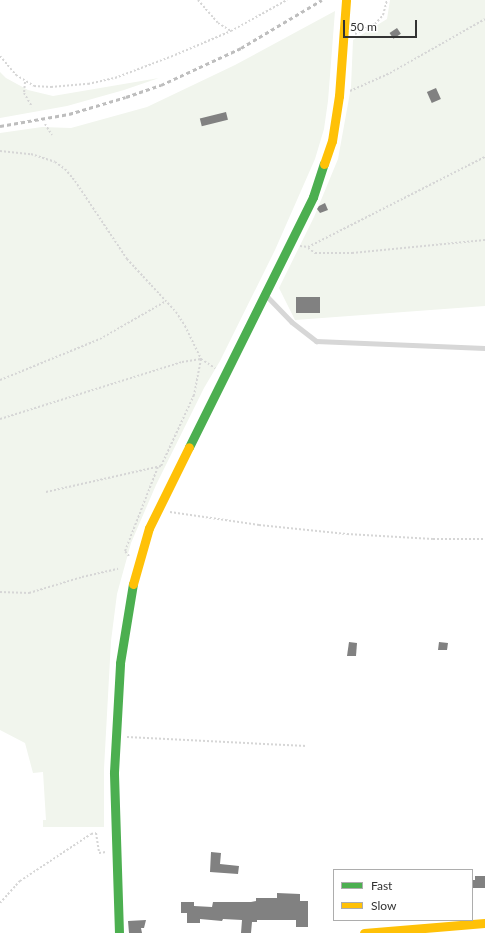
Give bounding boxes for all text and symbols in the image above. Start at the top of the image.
scale bar [345,12,419,38]
text: 50 m [350,19,377,34]
legend [333,869,473,921]
text: Fast [371,878,392,893]
text: Slow [371,898,396,913]

